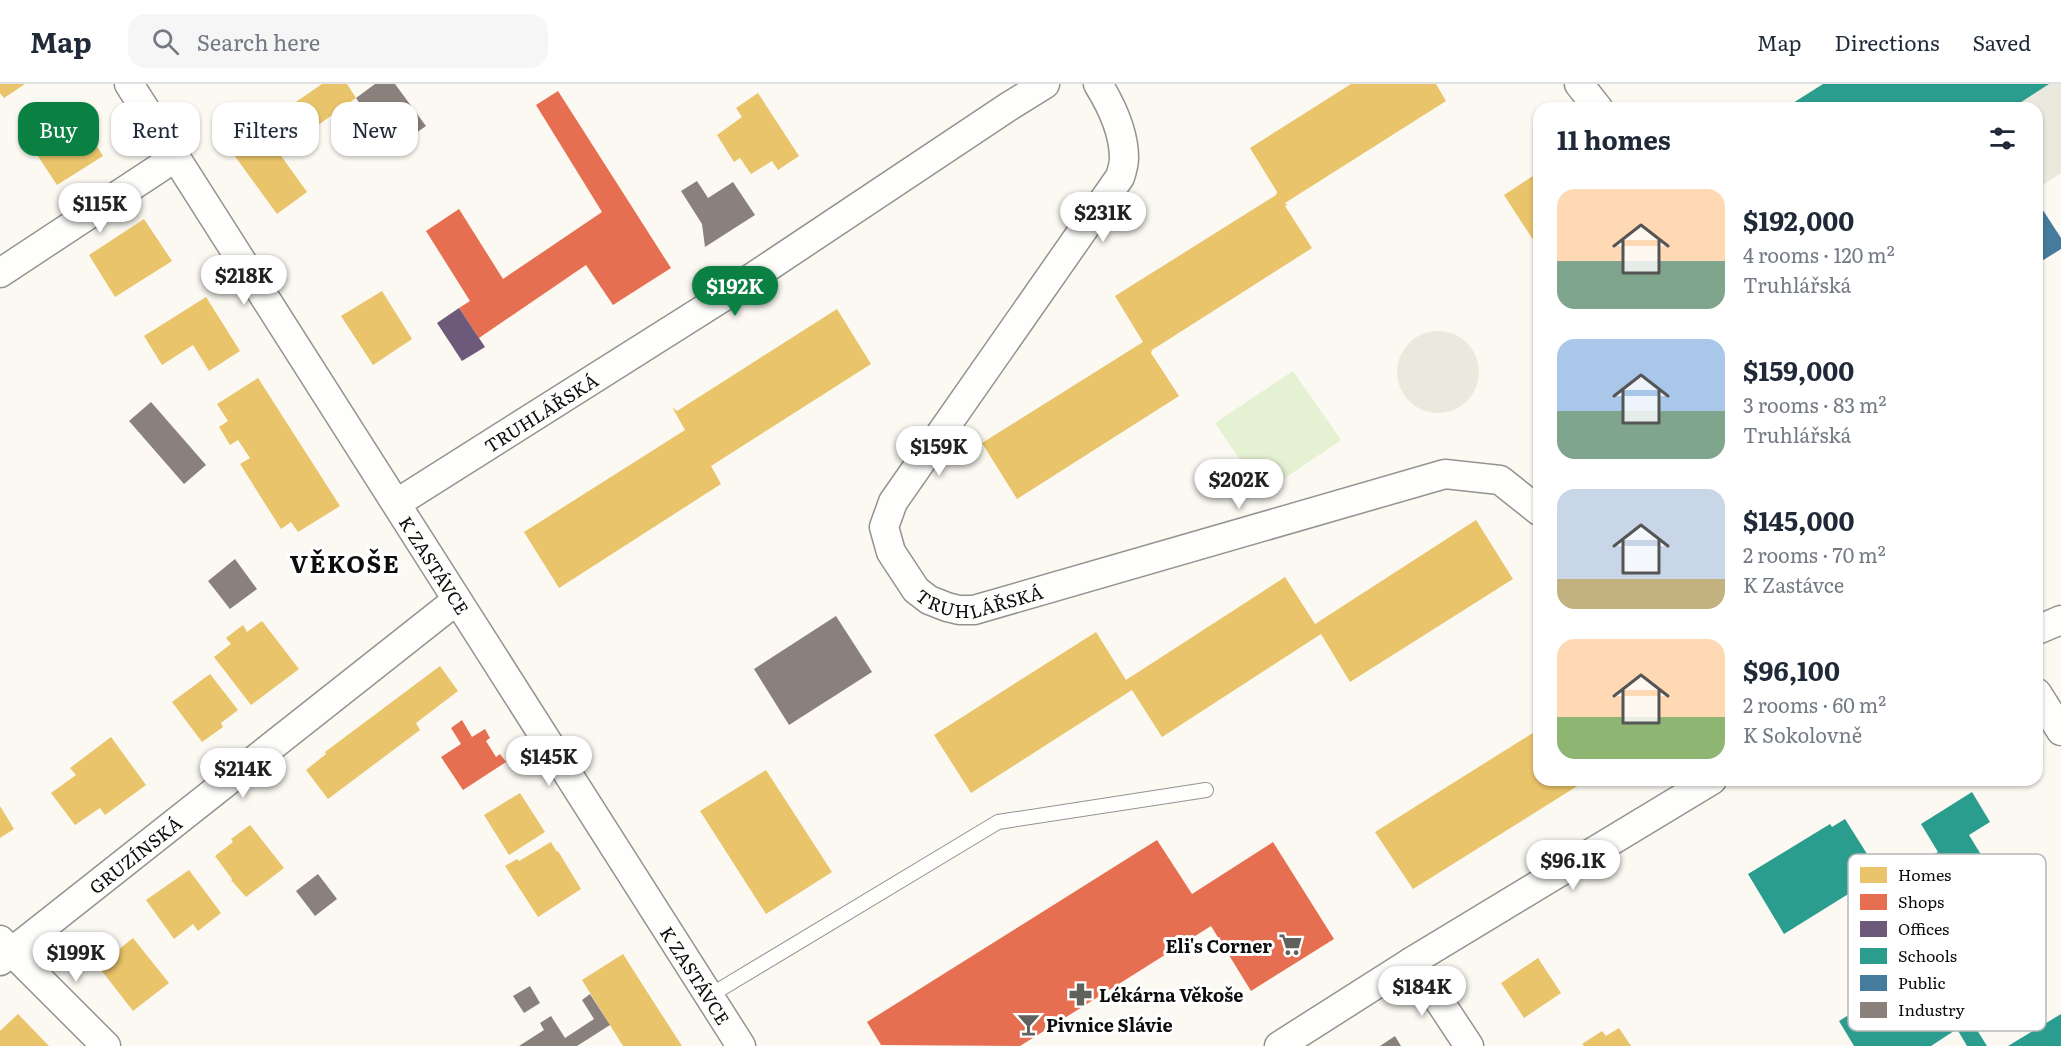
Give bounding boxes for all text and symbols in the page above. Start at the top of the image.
search box [128,14,548,68]
text: Map [30,20,92,62]
icon: search [149,25,182,58]
text: Search here [197,25,320,58]
text: Map [1757,26,1802,57]
text: Directions [1835,26,1940,57]
text: Saved [1973,26,2031,57]
chip: Buy [18,102,99,156]
chip: Rent [111,102,200,156]
chip: Filters [212,102,319,156]
chip: New [331,102,418,156]
text: 11 homes [1557,119,1671,158]
icon: filters [1986,122,2019,155]
pin: $115K [58,183,142,234]
text: $115K [72,187,128,217]
pin: $231K [1061,192,1145,243]
text: $231K [1074,196,1132,226]
text: $192,000 [1743,200,1854,239]
icon: home [1605,213,1677,285]
text: 4 rooms · 120 m² [1743,239,1895,269]
pin: $218K [202,255,286,306]
text: $218K [215,259,273,289]
pin: $192K [693,266,777,317]
text: Truhlářská [1743,269,1851,299]
text: $192K [706,270,764,300]
text: $159,000 [1743,350,1854,389]
icon: home [1605,363,1677,435]
street label: TRUHLÁŘSKÁ [479,366,603,458]
text: 3 rooms · 83 m² [1743,389,1886,419]
text: Truhlářská [1743,419,1851,449]
pin: $159K [897,426,981,477]
text: $159K [910,430,968,460]
pin: $202K [1197,459,1281,510]
text: $202K [1208,463,1270,493]
text: $145,000 [1743,500,1855,539]
street label: K ZASTÁVCE [393,510,476,620]
icon: home [1605,513,1677,585]
text: 2 rooms · 70 m² [1743,539,1886,569]
district label: VĚKOŠE [290,545,400,580]
text: K Zastávce [1743,569,1844,599]
street label: TRUHLÁŘSKÁ [911,577,1046,624]
text: $96,100 [1743,650,1840,689]
icon: home [1605,663,1677,735]
text: 2 rooms · 60 m² [1743,689,1886,719]
text: K Sokolovně [1743,719,1862,749]
pin: $145K [507,736,591,787]
text: $145K [520,740,578,770]
pin: $214K [201,748,285,799]
text: $214K [214,752,272,782]
street label: GRUZÍNSKÁ [83,809,187,900]
pin: $96.1K [1524,840,1622,891]
text: $96.1K [1540,844,1606,874]
legend [1848,854,2046,1031]
text: Homes [1898,862,1951,886]
text: Shops [1898,889,1944,913]
text: Offices [1898,916,1949,940]
street label: K ZASTÁVCE [654,920,737,1030]
pin: $199K [34,932,118,983]
place label: Eli's Corner [1165,932,1272,959]
supermarket icon: Eli's Corner [1277,932,1303,958]
text: $199K [47,936,105,966]
text: Schools [1898,943,1957,967]
pin: $184K [1380,966,1464,1017]
text: $184K [1392,970,1452,1000]
text: Public [1898,970,1946,994]
pharmacy icon: Lékárna Věkoše [1068,981,1094,1007]
place label: Lékárna Věkoše [1099,981,1243,1008]
text: Industry [1898,997,1966,1021]
bar icon: Pivnice Slávie [1015,1011,1041,1037]
place label: Pivnice Slávie [1046,1011,1173,1038]

